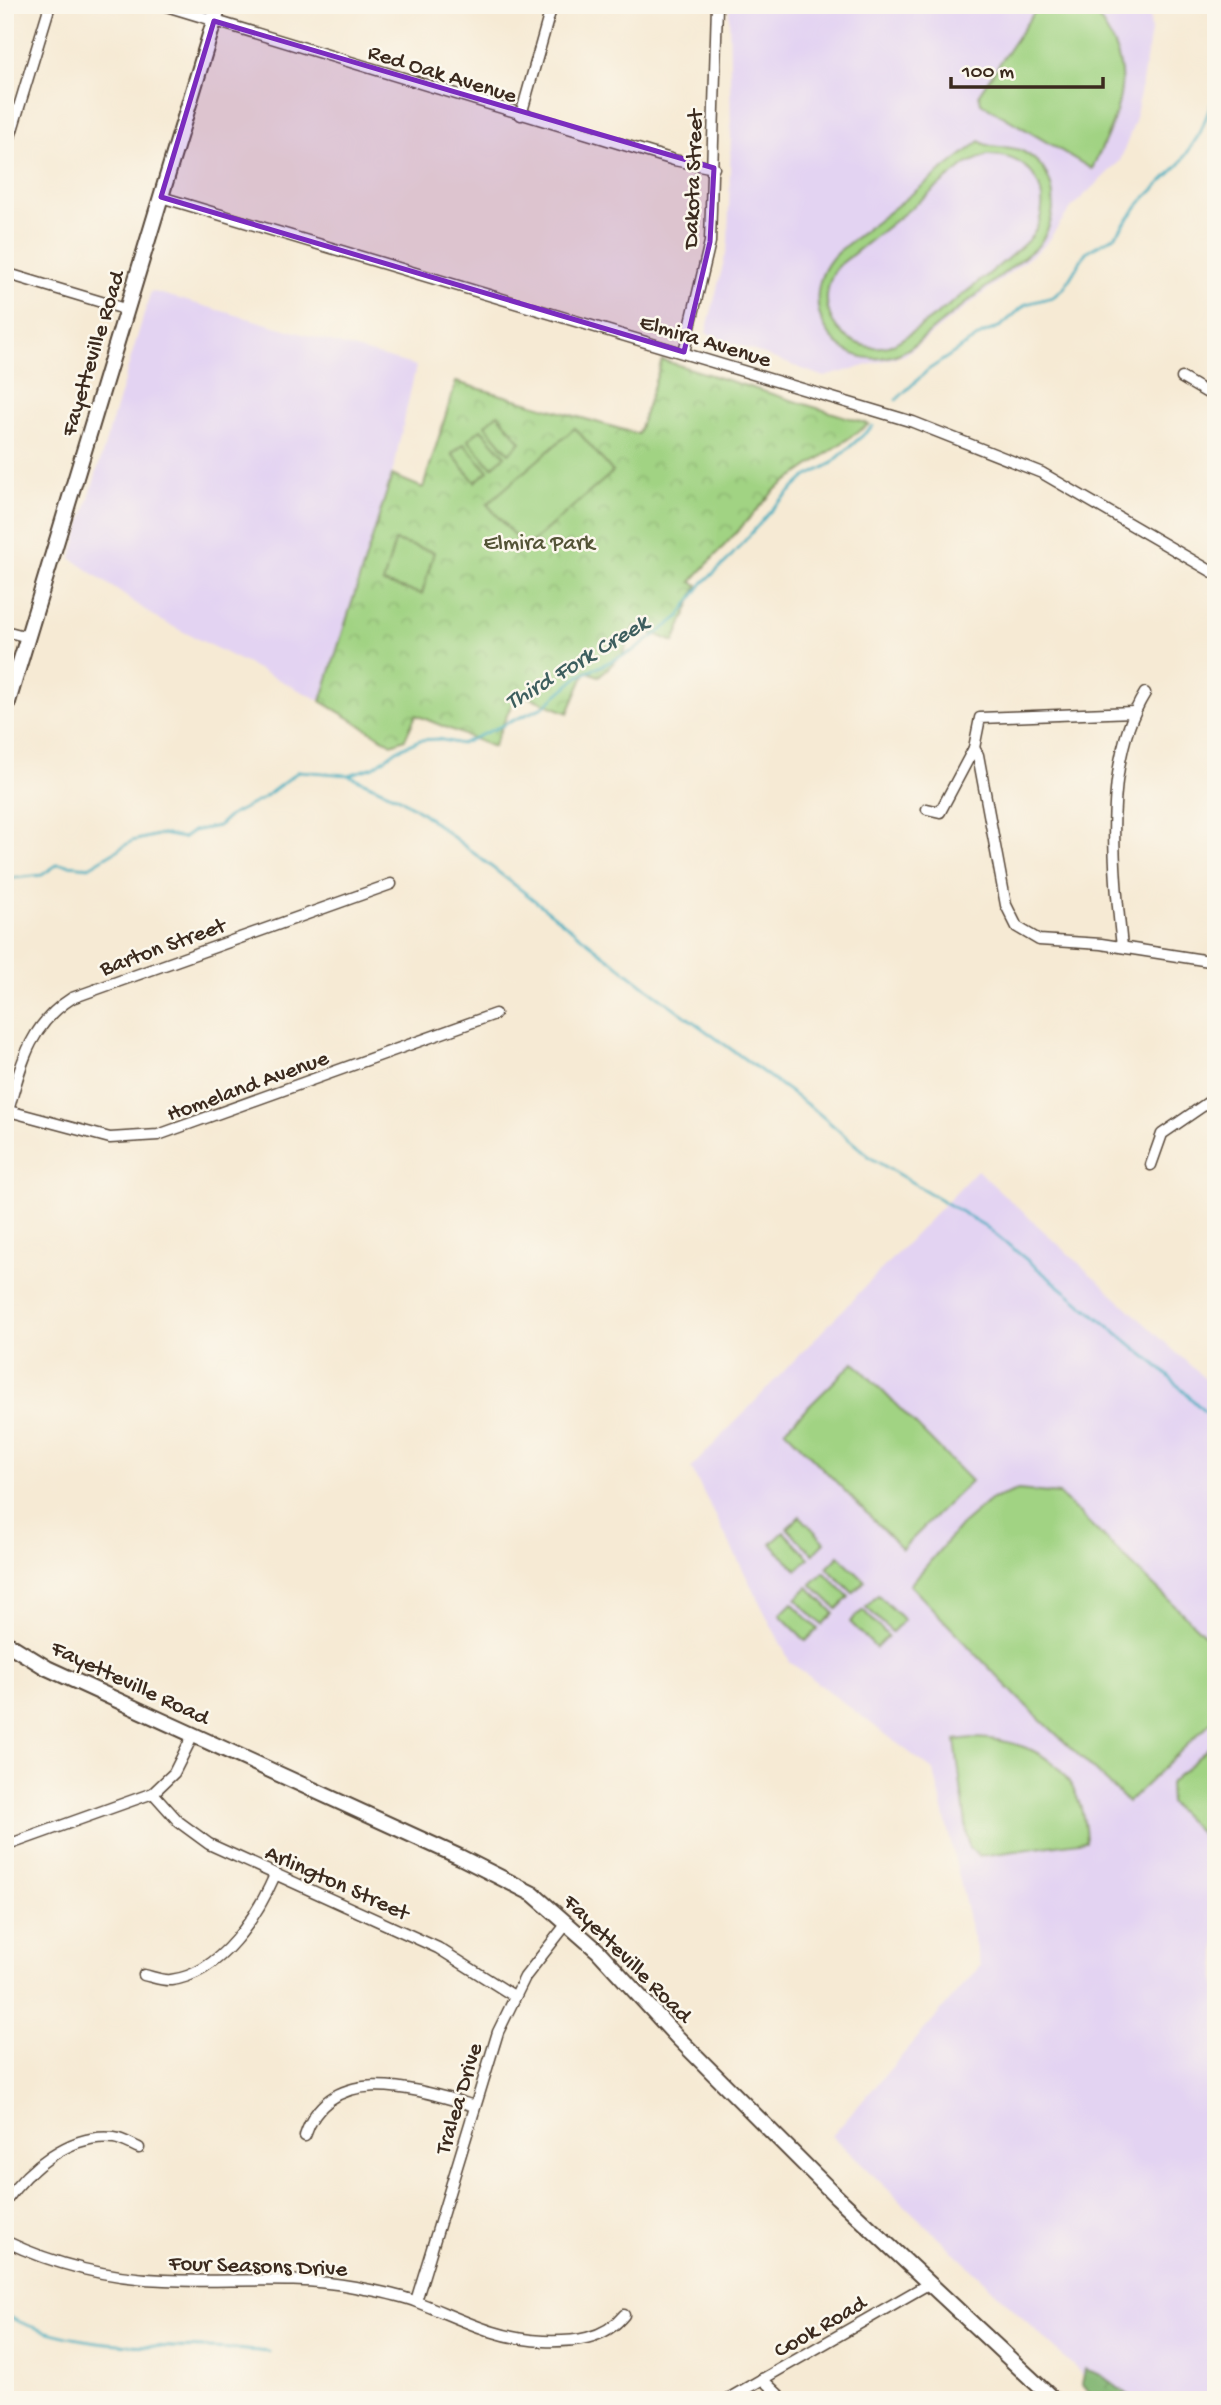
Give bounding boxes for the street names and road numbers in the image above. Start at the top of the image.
street label: Red Oak Avenue [364,40,521,111]
street label: Dakota Street [679,108,710,251]
street label: Fayetteville Road [56,267,133,441]
street label: Elmira Avenue [636,310,775,376]
street label: Barton Street [96,913,231,984]
street label: Homeland Avenue [164,1045,334,1129]
street label: Fayetteville Road [45,1635,214,1733]
street label: Arlington Street [260,1840,414,1929]
street label: Fayetteville Road [556,1889,698,2031]
street label: Tralea Drive [430,2039,490,2160]
street label: Four Seasons Drive [167,2251,349,2284]
street label: Cook Road [770,2290,873,2365]

